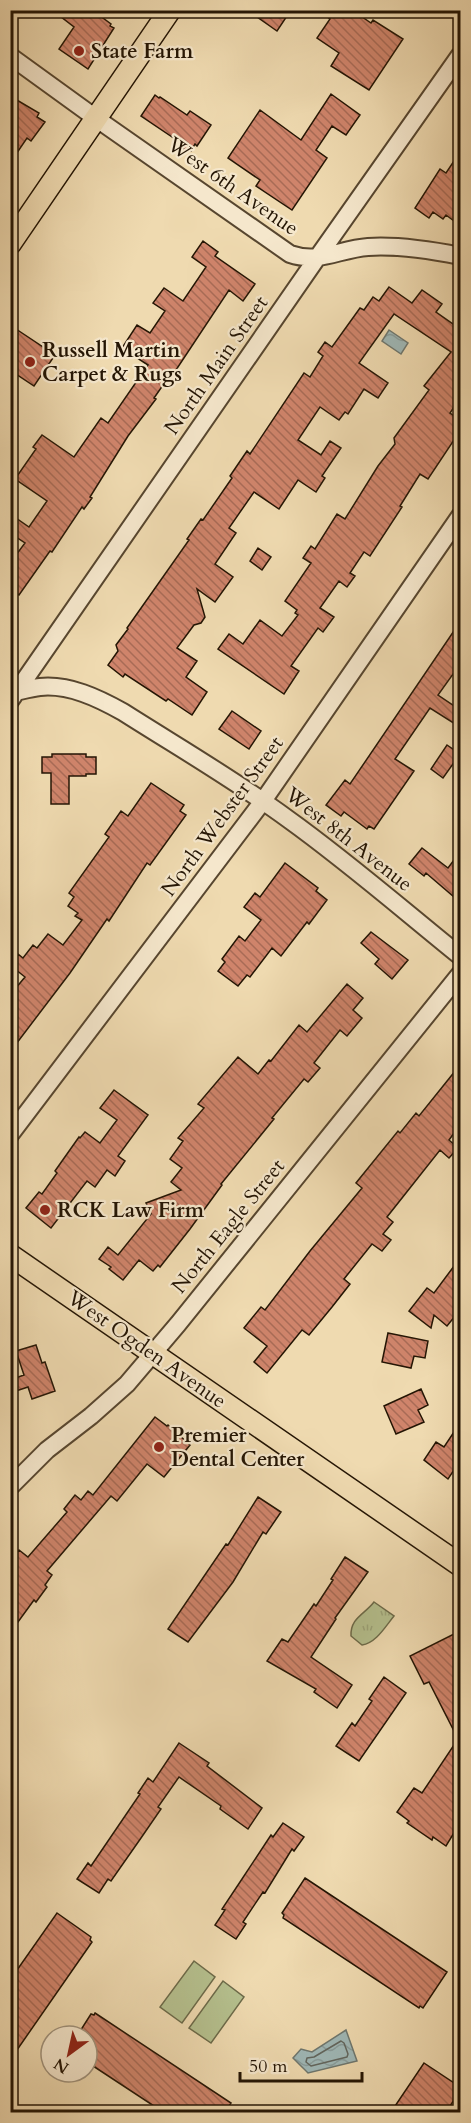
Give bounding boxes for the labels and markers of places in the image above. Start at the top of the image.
place label: State Farm [91,37,194,66]
marker: State Farm [72,44,86,58]
place label: Russell Martin Carpet & Rugs [42,336,182,389]
marker: Russell Martin Carpet & Rugs [23,355,37,369]
place label: RCK Law Firm [57,1196,205,1225]
marker: RCK Law Firm [38,1203,52,1217]
place label: Premier Dental Center [171,1421,305,1474]
marker: Premier Dental Center [152,1440,166,1454]

